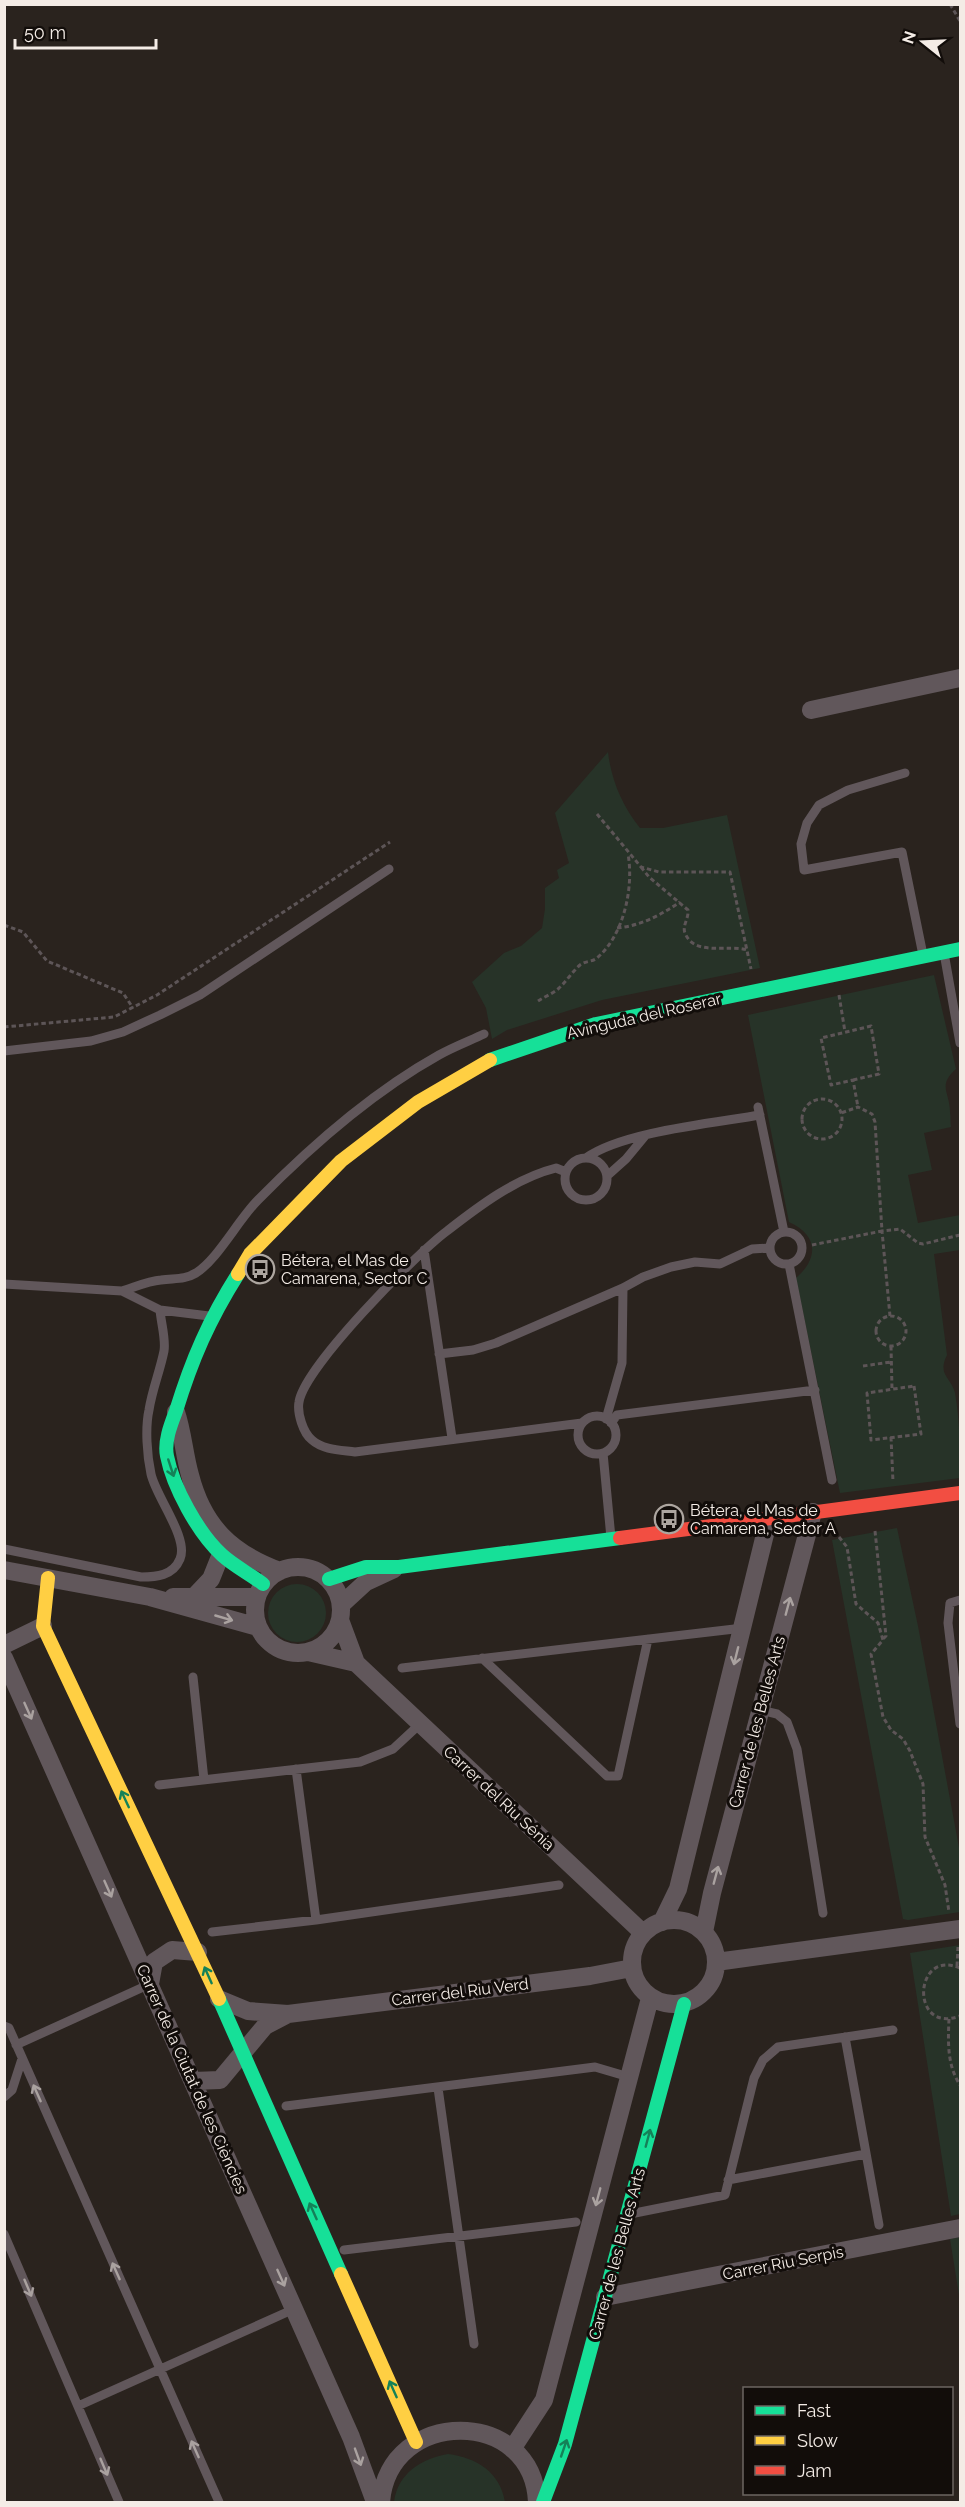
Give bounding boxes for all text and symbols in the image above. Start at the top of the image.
scale bar [15,12,156,50]
north arrow [893,12,953,72]
text: 50 m [24,22,66,43]
text: N [898,29,920,46]
street label: Avinguda del Roserar [565,989,723,1043]
place label: Bétera, el Mas de Camarena, Sector C [281,1251,428,1288]
bus stop icon: Bétera, el Mas de Camarena, Sector C [244,1253,276,1285]
one-way arrow [166,1458,177,1477]
place label: Bétera, el Mas de Camarena, Sector A [690,1501,836,1538]
bus stop icon: Bétera, el Mas de Camarena, Sector A [653,1503,685,1535]
one-way arrow [783,1596,794,1615]
one-way arrow [215,1613,234,1624]
street label: Carrer de les Belles Arts [725,1634,789,1810]
one-way arrow [729,1647,741,1666]
one-way arrow [24,1702,35,1720]
street label: Carrer del Riu Sénia [440,1742,558,1854]
one-way arrow [119,1790,130,1808]
one-way arrow [711,1866,723,1885]
one-way arrow [102,1880,114,1898]
street label: Carrer de la Ciutat de les Ciències [133,1961,251,2197]
one-way arrow [202,1966,213,1984]
street label: Carrer del Riu Verd [390,1974,530,2010]
one-way arrow [31,2084,42,2102]
one-way arrow [643,2129,654,2148]
street label: Carrer de les Belles Arts [585,2166,649,2342]
one-way arrow [591,2187,603,2206]
one-way arrow [307,2202,318,2220]
street label: Carrer Riu Serpis [721,2242,845,2284]
one-way arrow [110,2262,121,2280]
one-way arrow [275,2269,287,2287]
one-way arrow [23,2279,34,2297]
one-way arrow [386,2380,398,2398]
legend [743,2387,953,2495]
text: Fast [797,2400,831,2421]
text: Slow [797,2430,838,2451]
one-way arrow [559,2439,570,2458]
one-way arrow [189,2440,200,2458]
one-way arrow [354,2447,365,2466]
one-way arrow [99,2458,110,2476]
text: Jam [797,2460,832,2481]

